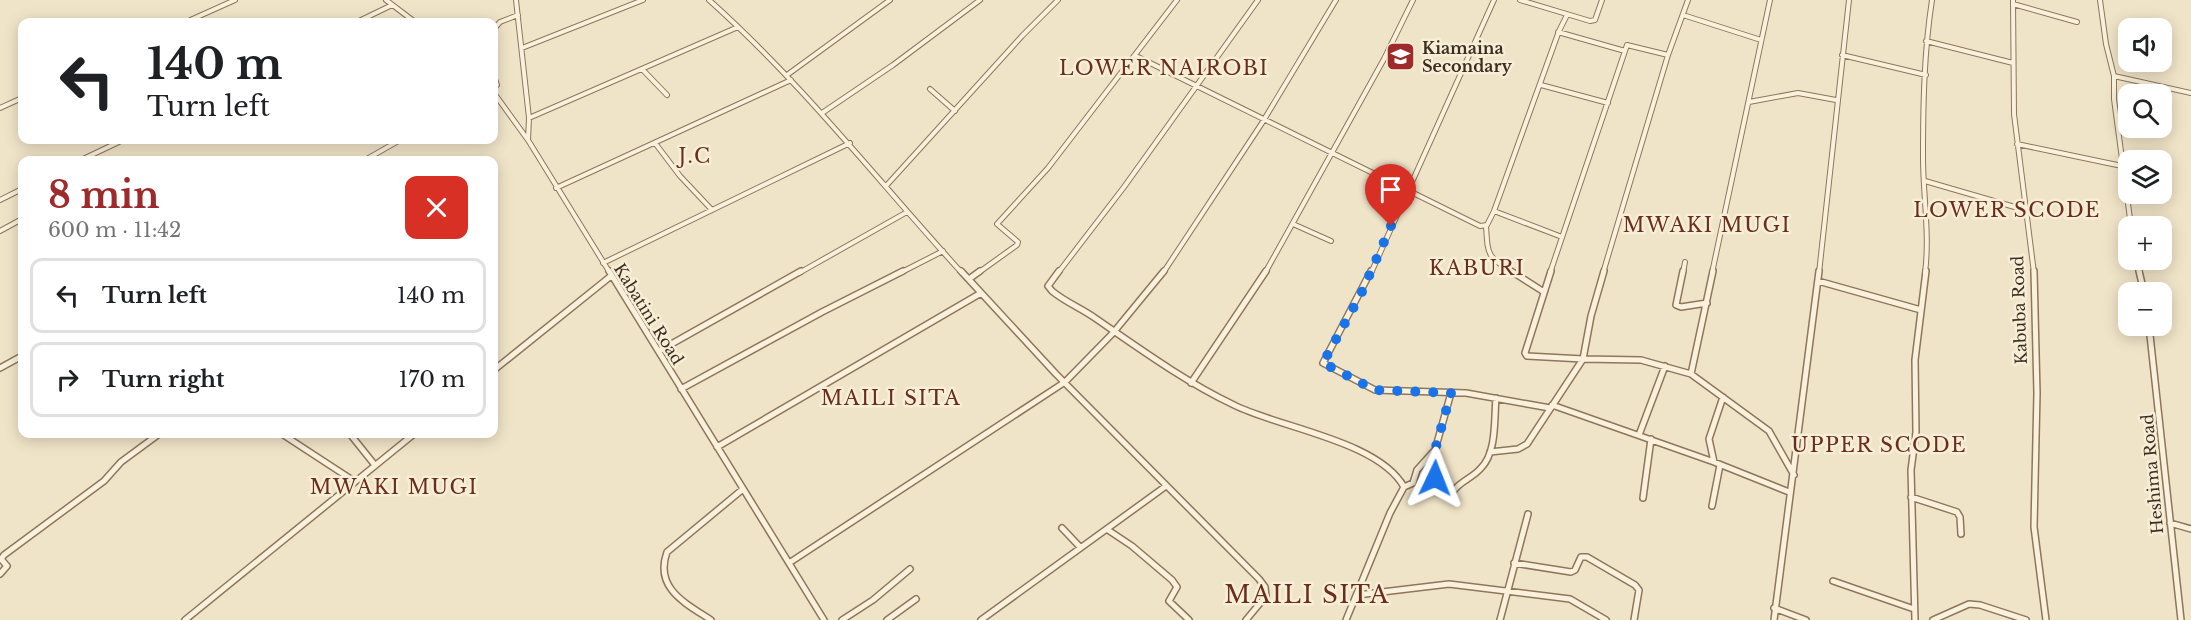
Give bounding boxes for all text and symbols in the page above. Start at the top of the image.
map controls [2118,18,2172,336]
button: sound [2118,18,2172,72]
text: 140 m [147,38,283,90]
place label: Kiamaina Secondary [1422,38,1512,76]
school or university icon: Kiamaina Secondary [1385,41,1417,73]
icon: left [48,42,126,120]
district label: LOWER NAIROBI [1059,56,1269,80]
button: search [2118,84,2172,138]
text: Turn left [147,90,270,123]
district label: J.C [676,144,711,168]
button: layers [2118,150,2172,204]
pin [1365,164,1416,226]
text: 8 min [48,173,159,218]
icon: arrive [1374,173,1407,206]
button: close [405,176,468,239]
district label: LOWER SCODE [1913,198,2101,222]
district label: MWAKI MUGI [1623,213,1791,237]
button: + [2118,216,2172,270]
text: 600 m · 11:42 [48,218,181,242]
street label: Kabuba Road [2007,255,2031,365]
district label: KABURI [1429,256,1525,280]
street label: Kabatini Road [610,260,688,369]
icon: left [51,279,84,312]
text: Turn left [102,282,207,309]
text: 140 m [397,282,465,309]
button: − [2118,282,2172,336]
icon: right [51,363,84,396]
text: Turn right [102,366,224,393]
text: 170 m [399,366,465,393]
district label: MAILI SITA [821,386,961,410]
street label: Heshima Road [2137,413,2167,535]
district label: UPPER SCODE [1791,433,1967,457]
position arrow [1403,446,1467,510]
district label: MWAKI MUGI [310,475,478,499]
district label: MAILI SITA [1224,580,1390,609]

